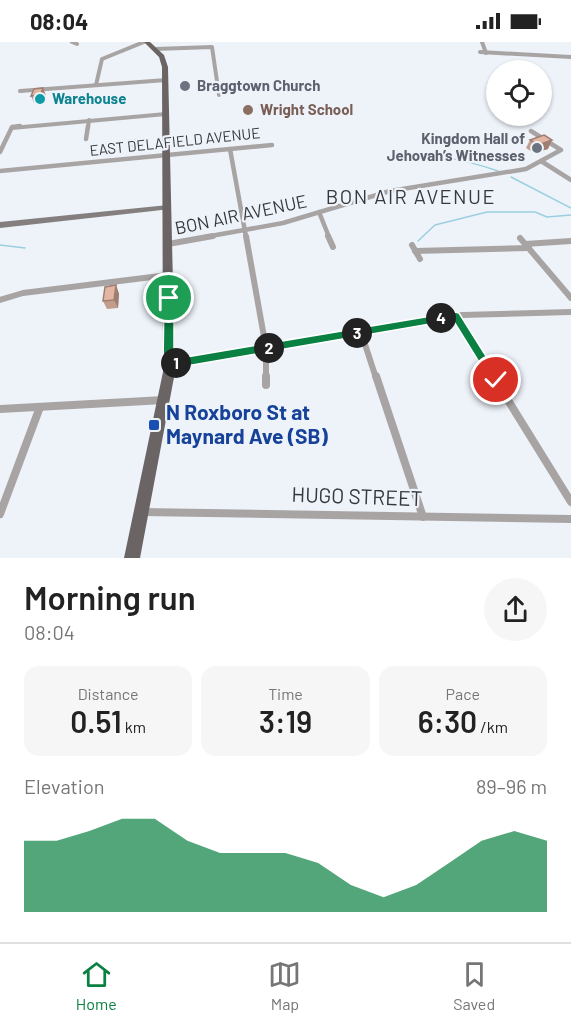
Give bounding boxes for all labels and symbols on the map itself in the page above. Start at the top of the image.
place label: Braggtown Church [197,76,320,94]
marker: Braggtown Church [178,79,192,93]
place label: Warehouse [52,89,126,107]
marker: Warehouse [33,92,47,106]
place label: Wright School [260,100,353,118]
marker: Wright School [241,103,255,117]
street label: EAST DELAFIELD AVENUE [89,123,261,159]
place label: Kingdom Hall of Jehovah’s Witnesses [387,129,525,164]
marker: Kingdom Hall of Jehovah’s Witnesses [530,141,544,155]
district label: BON AIR AVENUE [326,184,496,208]
street label: BON AIR AVENUE [173,189,309,239]
pin [143,272,194,323]
pin: 4 [426,303,456,333]
pin: 3 [342,318,372,348]
pin: 2 [254,333,284,363]
pin: 1 [161,348,191,378]
pin [470,354,521,405]
place label: N Roxboro St at Maynard Ave (SB) [166,399,328,448]
marker: N Roxboro St at Maynard Ave (SB) [147,418,161,432]
street label: HUGO STREET [291,481,423,510]

